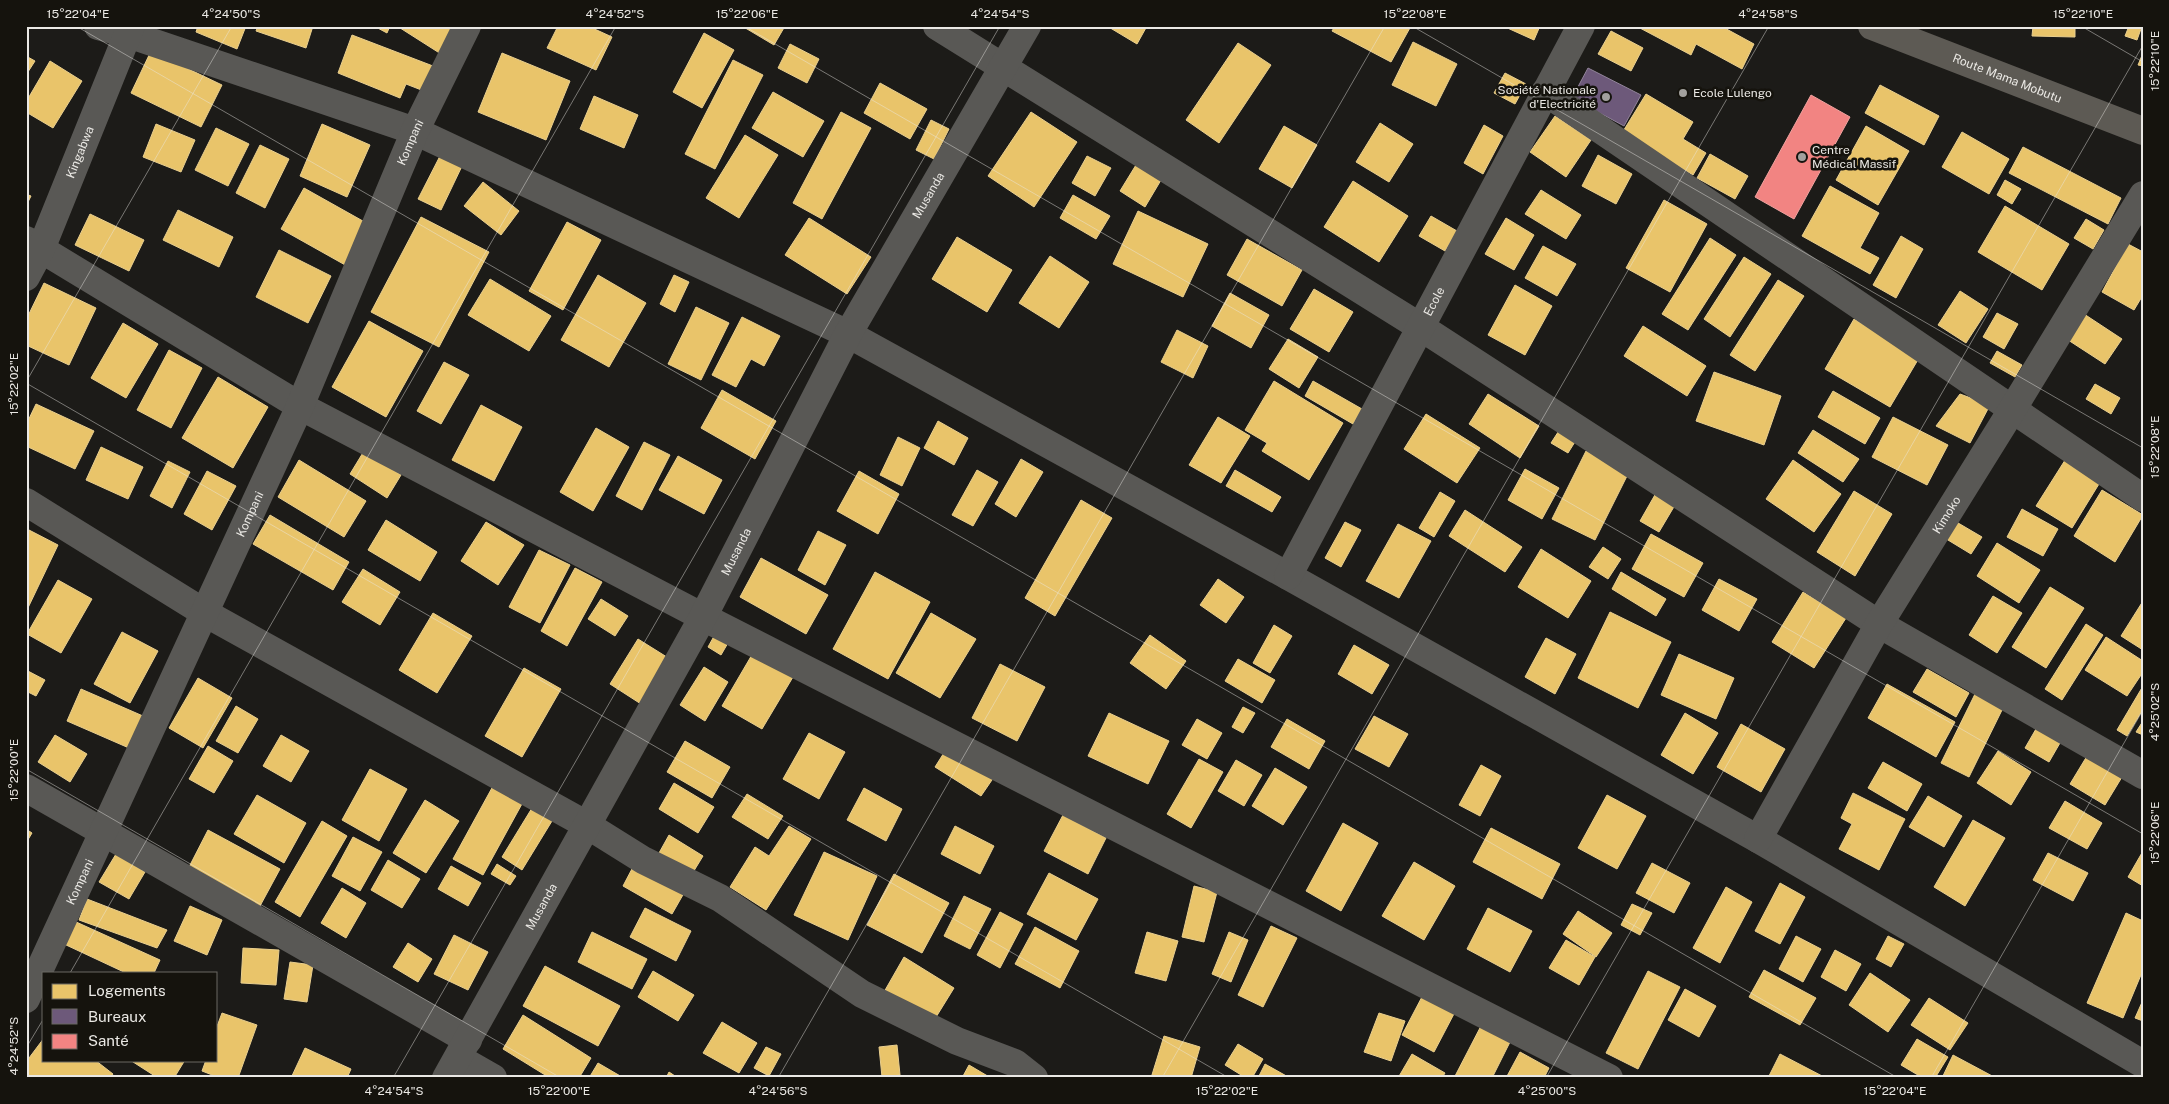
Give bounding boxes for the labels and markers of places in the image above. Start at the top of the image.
place label: Société Nationale d'Electricité [1498,83,1596,111]
place label: Ecole Lulengo [1693,86,1772,100]
marker: Ecole Lulengo [1677,87,1689,99]
marker: Société Nationale d'Electricité [1600,91,1612,103]
place label: Centre Médical Massif [1812,143,1896,171]
marker: Centre Médical Massif [1796,151,1808,163]

